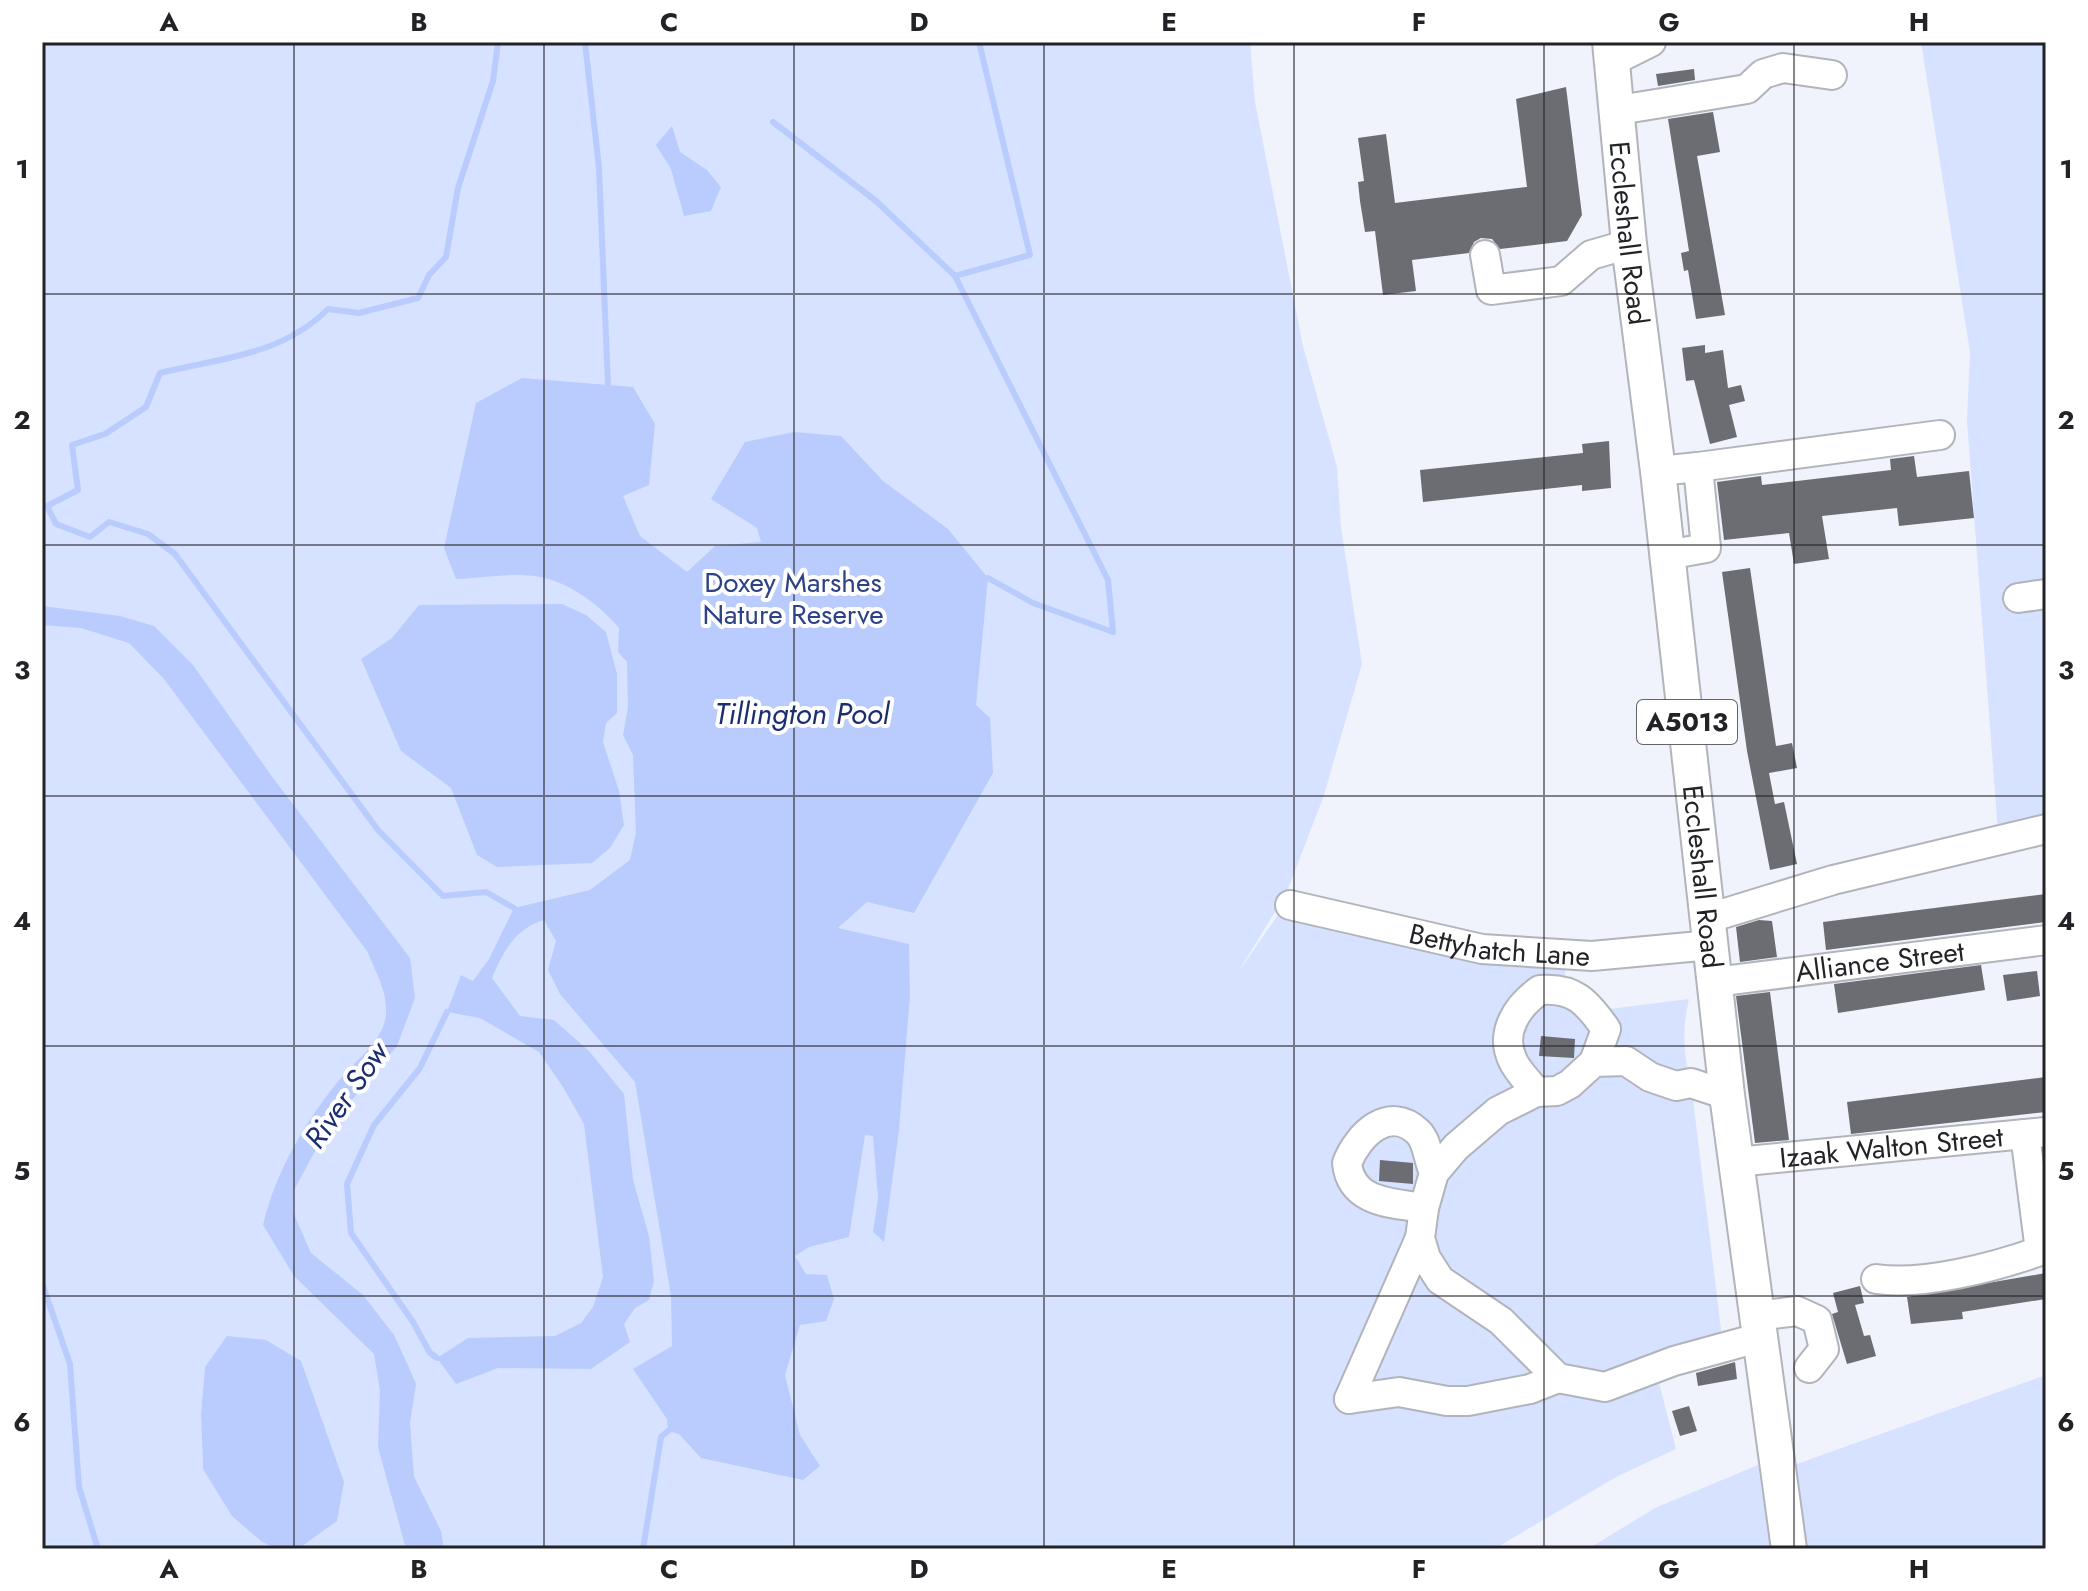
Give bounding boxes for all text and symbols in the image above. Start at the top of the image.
text: A [158,3,179,41]
text: B [410,3,428,41]
text: C [660,3,678,41]
text: D [909,3,929,41]
text: E [1161,3,1177,41]
text: F [1412,3,1426,41]
text: G [1658,3,1680,41]
text: H [1909,3,1929,41]
street label: Eccleshall Road [1599,140,1660,327]
text: 1 [15,150,29,188]
text: 1 [2059,150,2073,188]
text: 2 [13,401,31,439]
text: 2 [2057,401,2075,439]
park label: Doxey Marshes Nature Reserve [702,562,884,635]
text: 3 [14,651,30,689]
text: 3 [2058,651,2074,689]
water label: Tillington Pool [715,692,891,735]
road number: A5013 [1637,700,1737,744]
street label: Eccleshall Road [1672,783,1733,971]
text: 4 [13,902,31,940]
text: 4 [2057,902,2075,940]
street label: Bettyhatch Lane [1405,912,1591,976]
street label: Alliance Street [1793,930,1967,992]
water label: River Sow [294,1031,400,1157]
street label: Izaak Walton Street [1778,1116,2005,1178]
text: 5 [14,1152,30,1190]
text: 5 [2058,1152,2074,1190]
text: 6 [13,1403,31,1441]
text: 6 [2057,1403,2075,1441]
text: A [158,1550,179,1588]
text: B [410,1550,428,1588]
text: C [660,1550,678,1588]
text: D [909,1550,929,1588]
text: E [1161,1550,1177,1588]
text: F [1412,1550,1426,1588]
text: G [1658,1550,1680,1588]
text: H [1909,1550,1929,1588]

